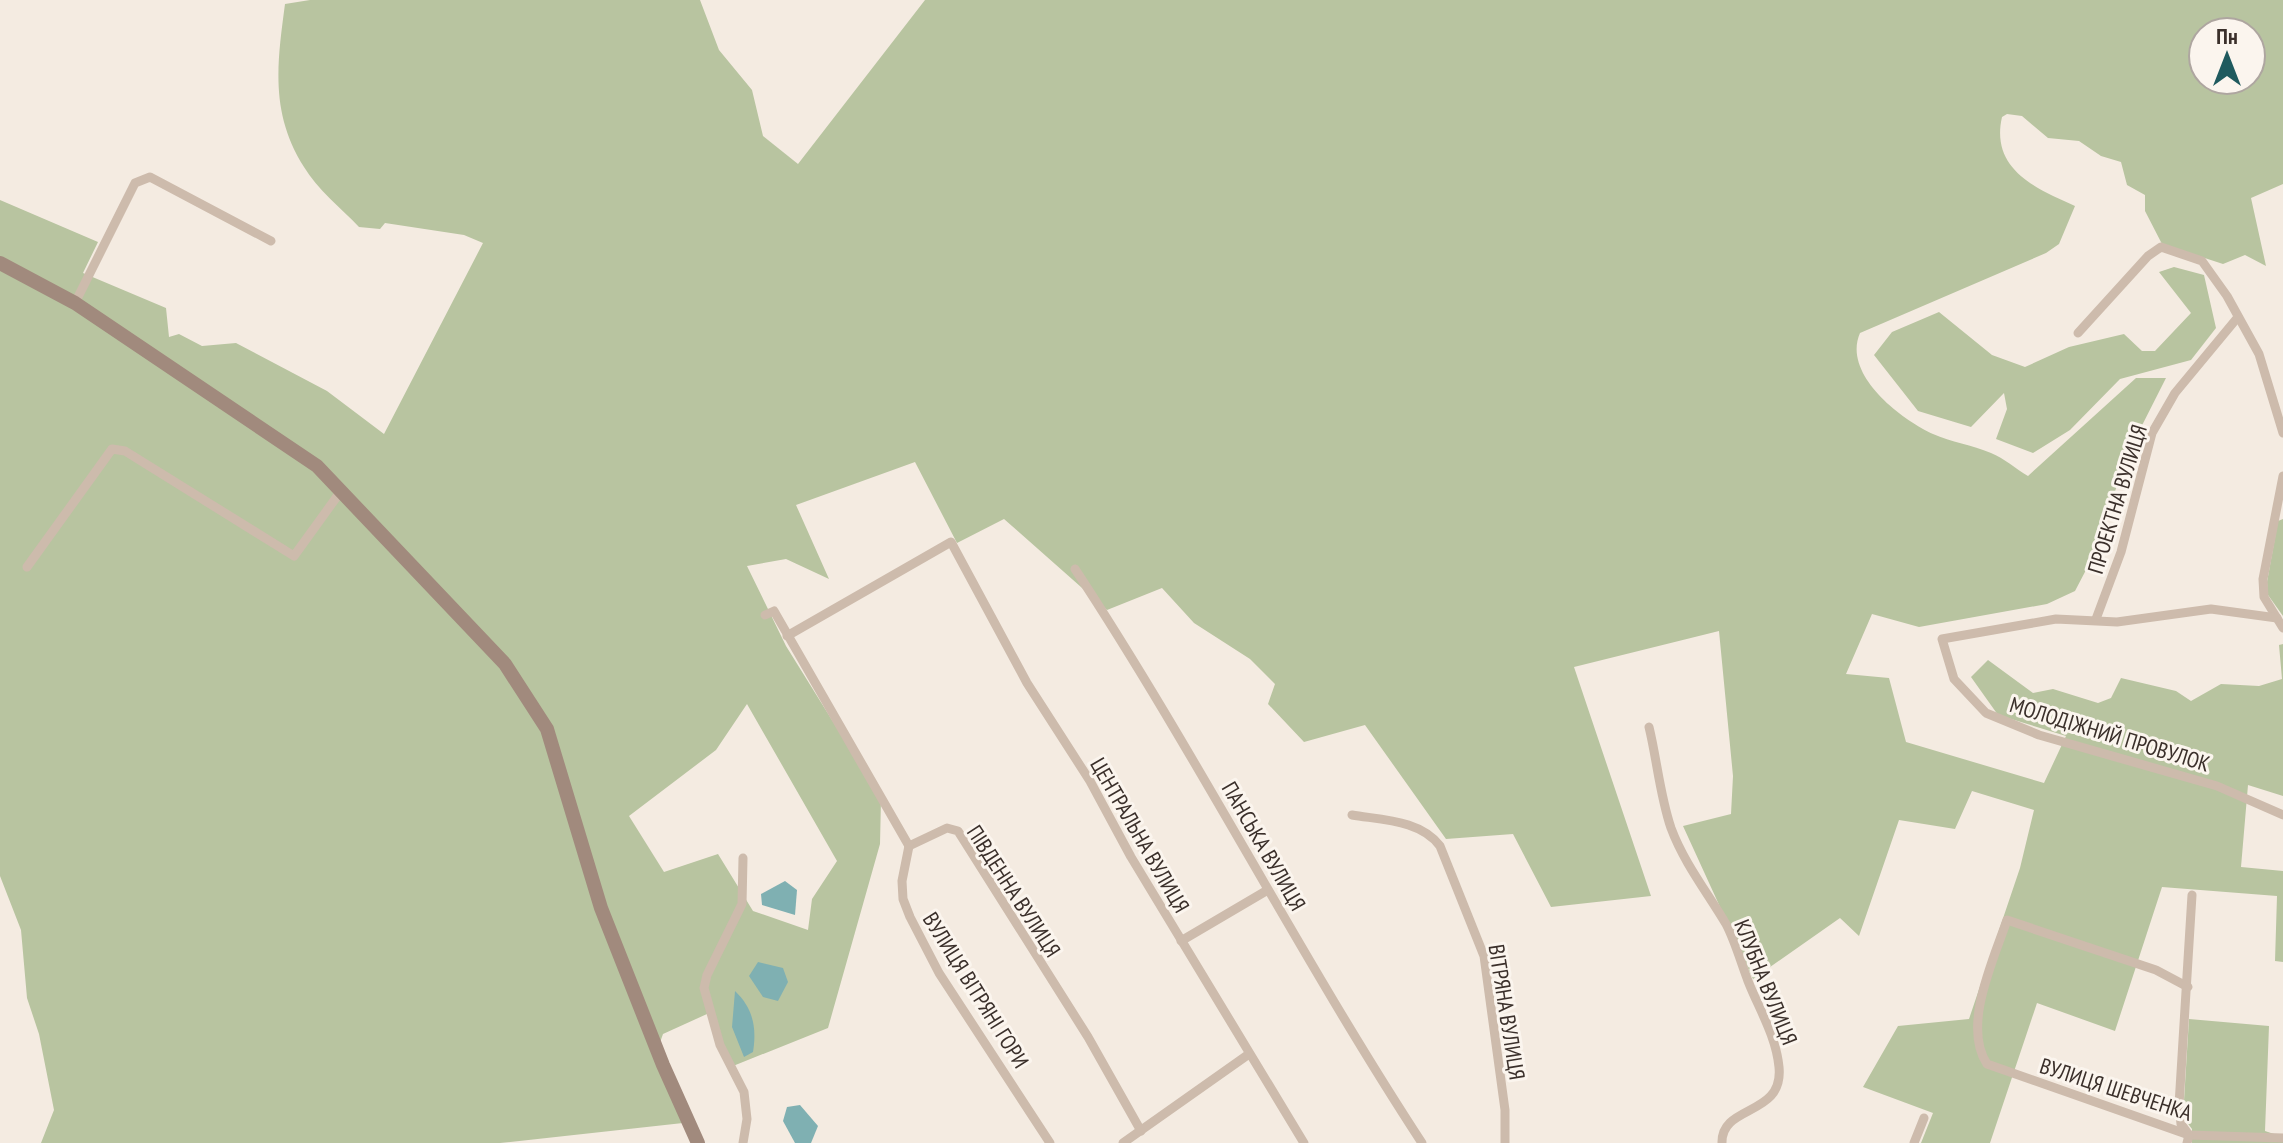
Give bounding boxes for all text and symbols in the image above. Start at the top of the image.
north arrow [2187,16,2267,96]
text: Пн [2216,22,2238,50]
street label: ПРОЕКТНА ВУЛИЦЯ [2081,421,2153,577]
street label: МОЛОДІЖНИЙ ПРОВУЛОК [2007,690,2214,778]
street label: ЦЕНТРАЛЬНА ВУЛИЦЯ [1084,752,1196,918]
street label: ПАНСЬКА ВУЛИЦЯ [1216,777,1312,915]
street label: ПІВДЕННА ВУЛИЦЯ [961,820,1067,962]
street label: ВУЛИЦЯ ВІТРЯНІ ГОРИ [917,907,1035,1073]
street label: КЛУБНА ВУЛИЦЯ [1728,915,1804,1049]
street label: ВІТРЯНА ВУЛИЦЯ [1482,942,1532,1082]
street label: ВУЛИЦЯ ШЕВЧЕНКА [2036,1051,2196,1127]

